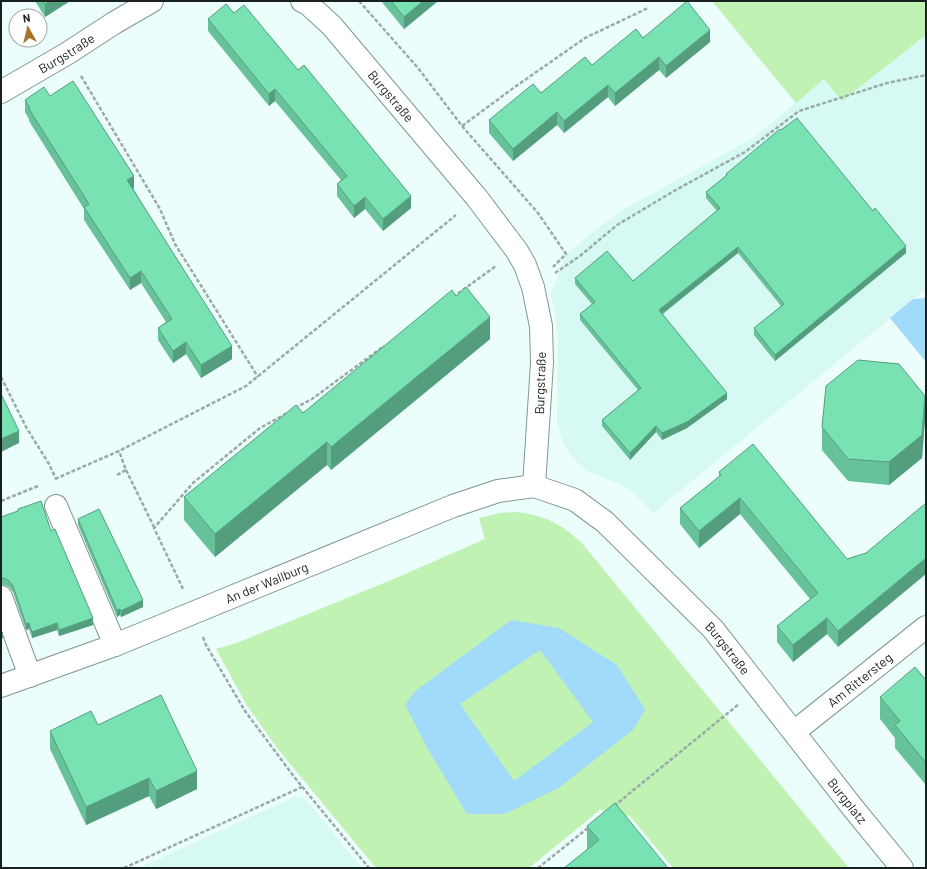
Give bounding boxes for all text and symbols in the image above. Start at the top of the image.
north arrow [8,8,48,48]
text: N [22,11,31,25]
street label: Burgstraße [35,30,98,77]
street label: Burgstraße [365,67,418,125]
street label: Burgstraße [531,351,549,415]
street label: An der Wallburg [223,559,310,607]
street label: Burgstraße [702,618,754,678]
street label: Am Rittersteg [824,649,895,710]
street label: Burgplatz [824,775,871,827]

